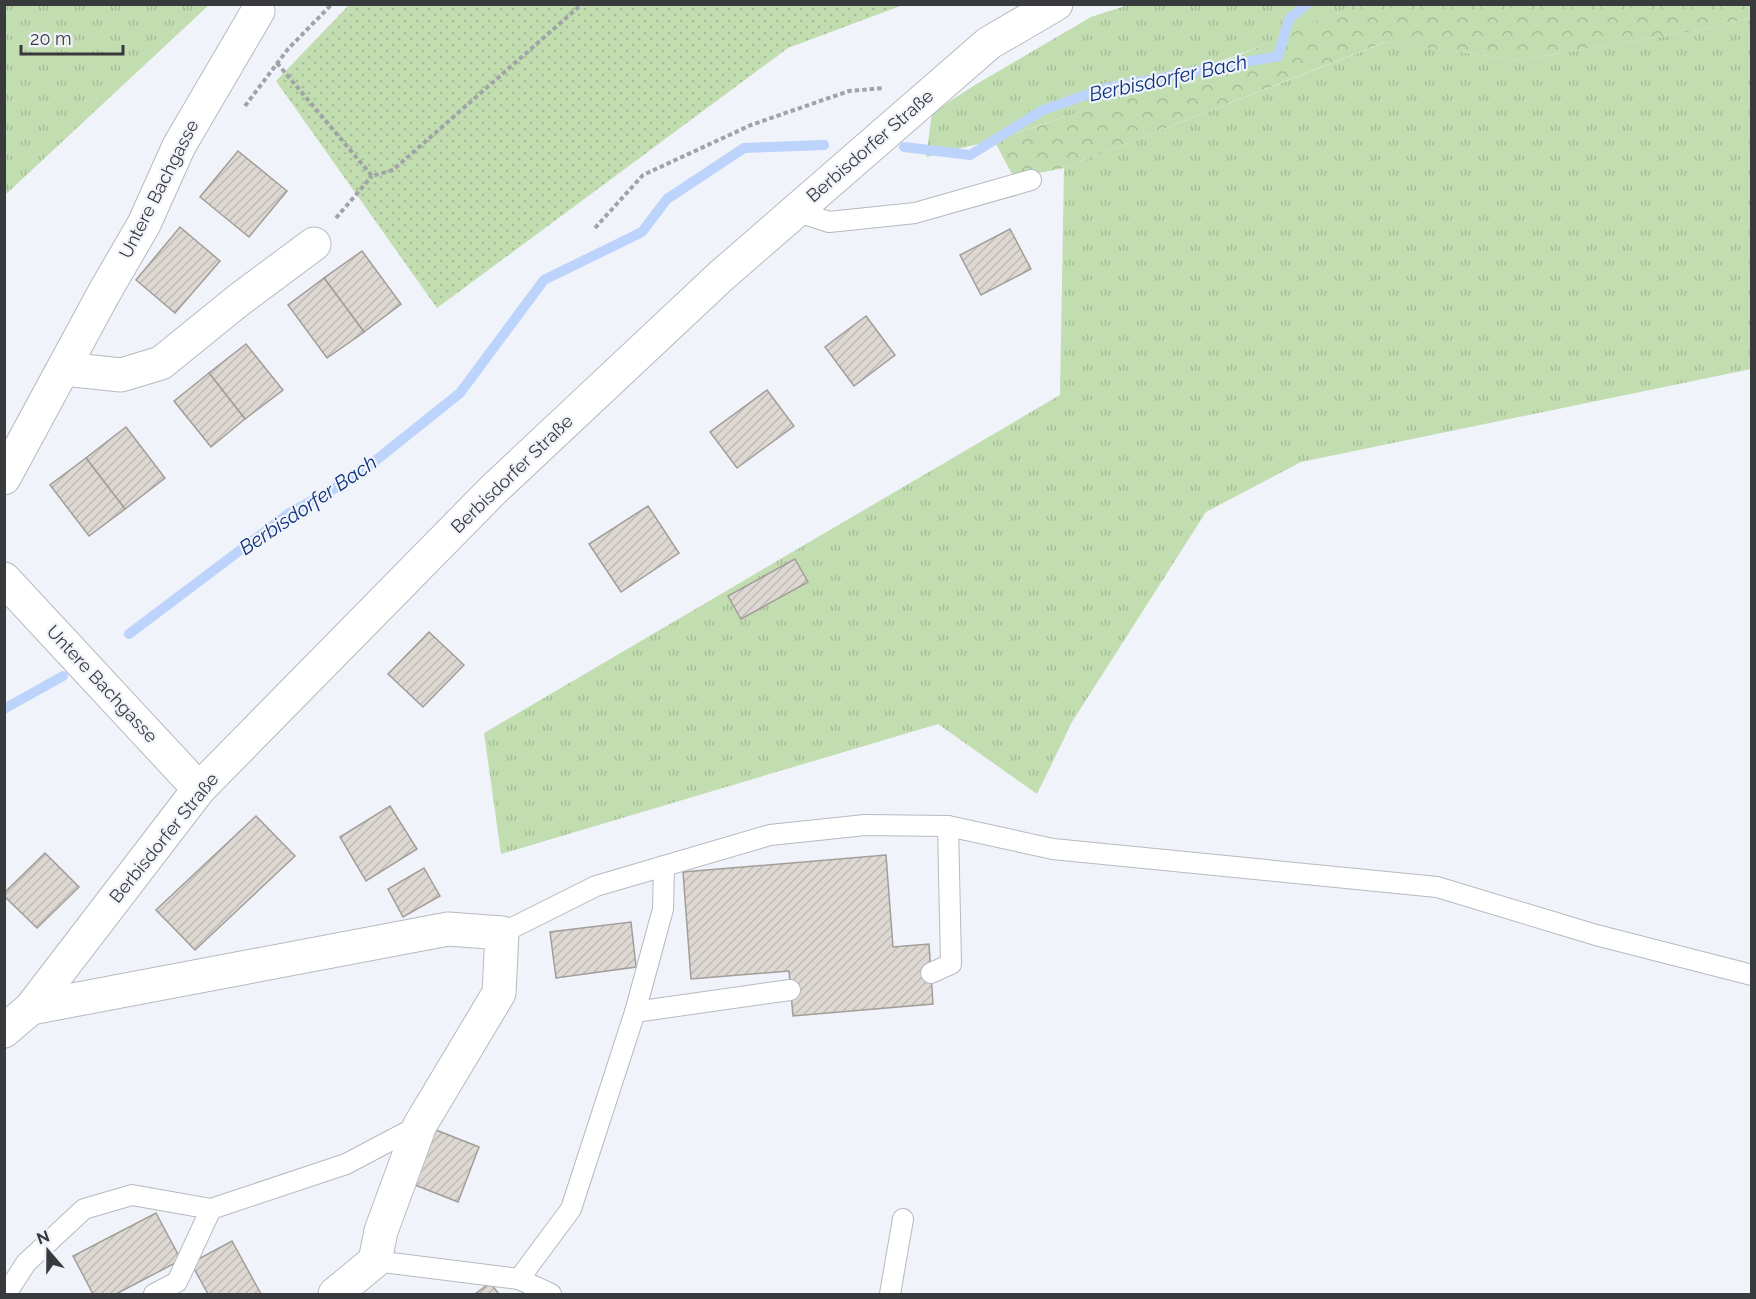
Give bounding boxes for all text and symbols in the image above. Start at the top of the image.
scale bar [21,18,123,56]
text: 20 m [30,28,72,49]
water label: Berbisdorfer Bach [1087,50,1249,106]
street label: Berbisdorfer Straße [802,85,938,206]
street label: Untere Bachgasse [115,116,203,262]
street label: Berbisdorfer Straße [446,410,577,537]
water label: Berbisdorfer Bach [235,450,381,560]
street label: Untere Bachgasse [43,621,162,747]
street label: Berbisdorfer Straße [105,768,223,907]
north arrow [18,1221,78,1281]
text: N [34,1226,52,1248]

